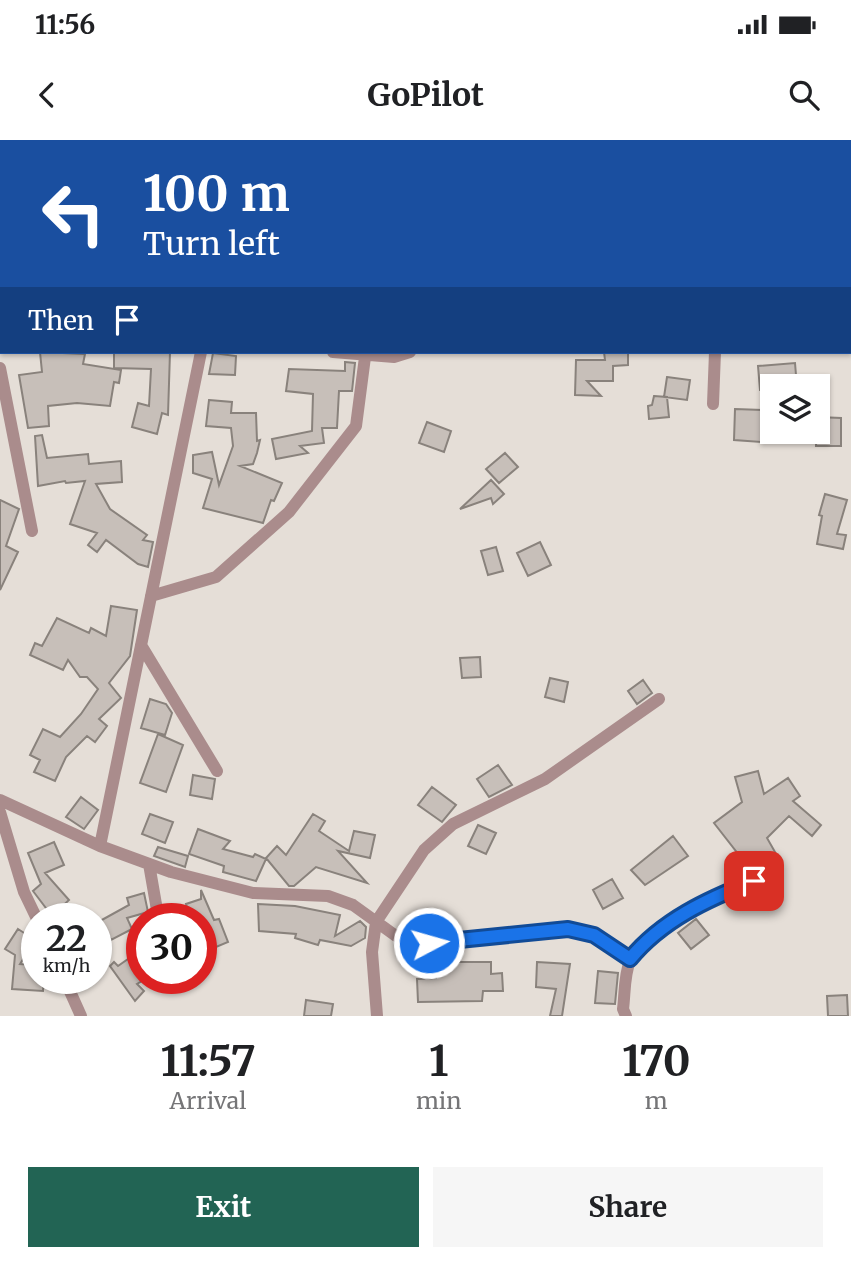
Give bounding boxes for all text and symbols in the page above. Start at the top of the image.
text: 11:56 [35,8,95,41]
text: GoPilot [367,75,484,115]
icon: back [28,76,66,114]
icon: search [785,76,823,114]
text: 100 m [143,163,290,224]
icon: left [28,168,119,259]
text: Turn left [143,224,280,264]
icon: arrive [108,301,146,339]
text: Then [28,304,94,337]
map controls [760,374,830,444]
button: layers [760,374,830,444]
pin [724,851,784,911]
icon: arrive [735,862,773,900]
speed limit sign: 30 [126,903,217,994]
position arrow [392,906,466,980]
text: 22 [46,917,87,961]
text: km/h [43,954,90,977]
text: 11:57 [160,1035,256,1087]
text: 1 [429,1035,449,1087]
text: 170 [622,1035,691,1087]
text: Arrival [170,1086,246,1115]
text: min [416,1086,462,1115]
text: m [645,1086,668,1115]
button: Exit [28,1167,419,1247]
button: Share [433,1167,823,1247]

